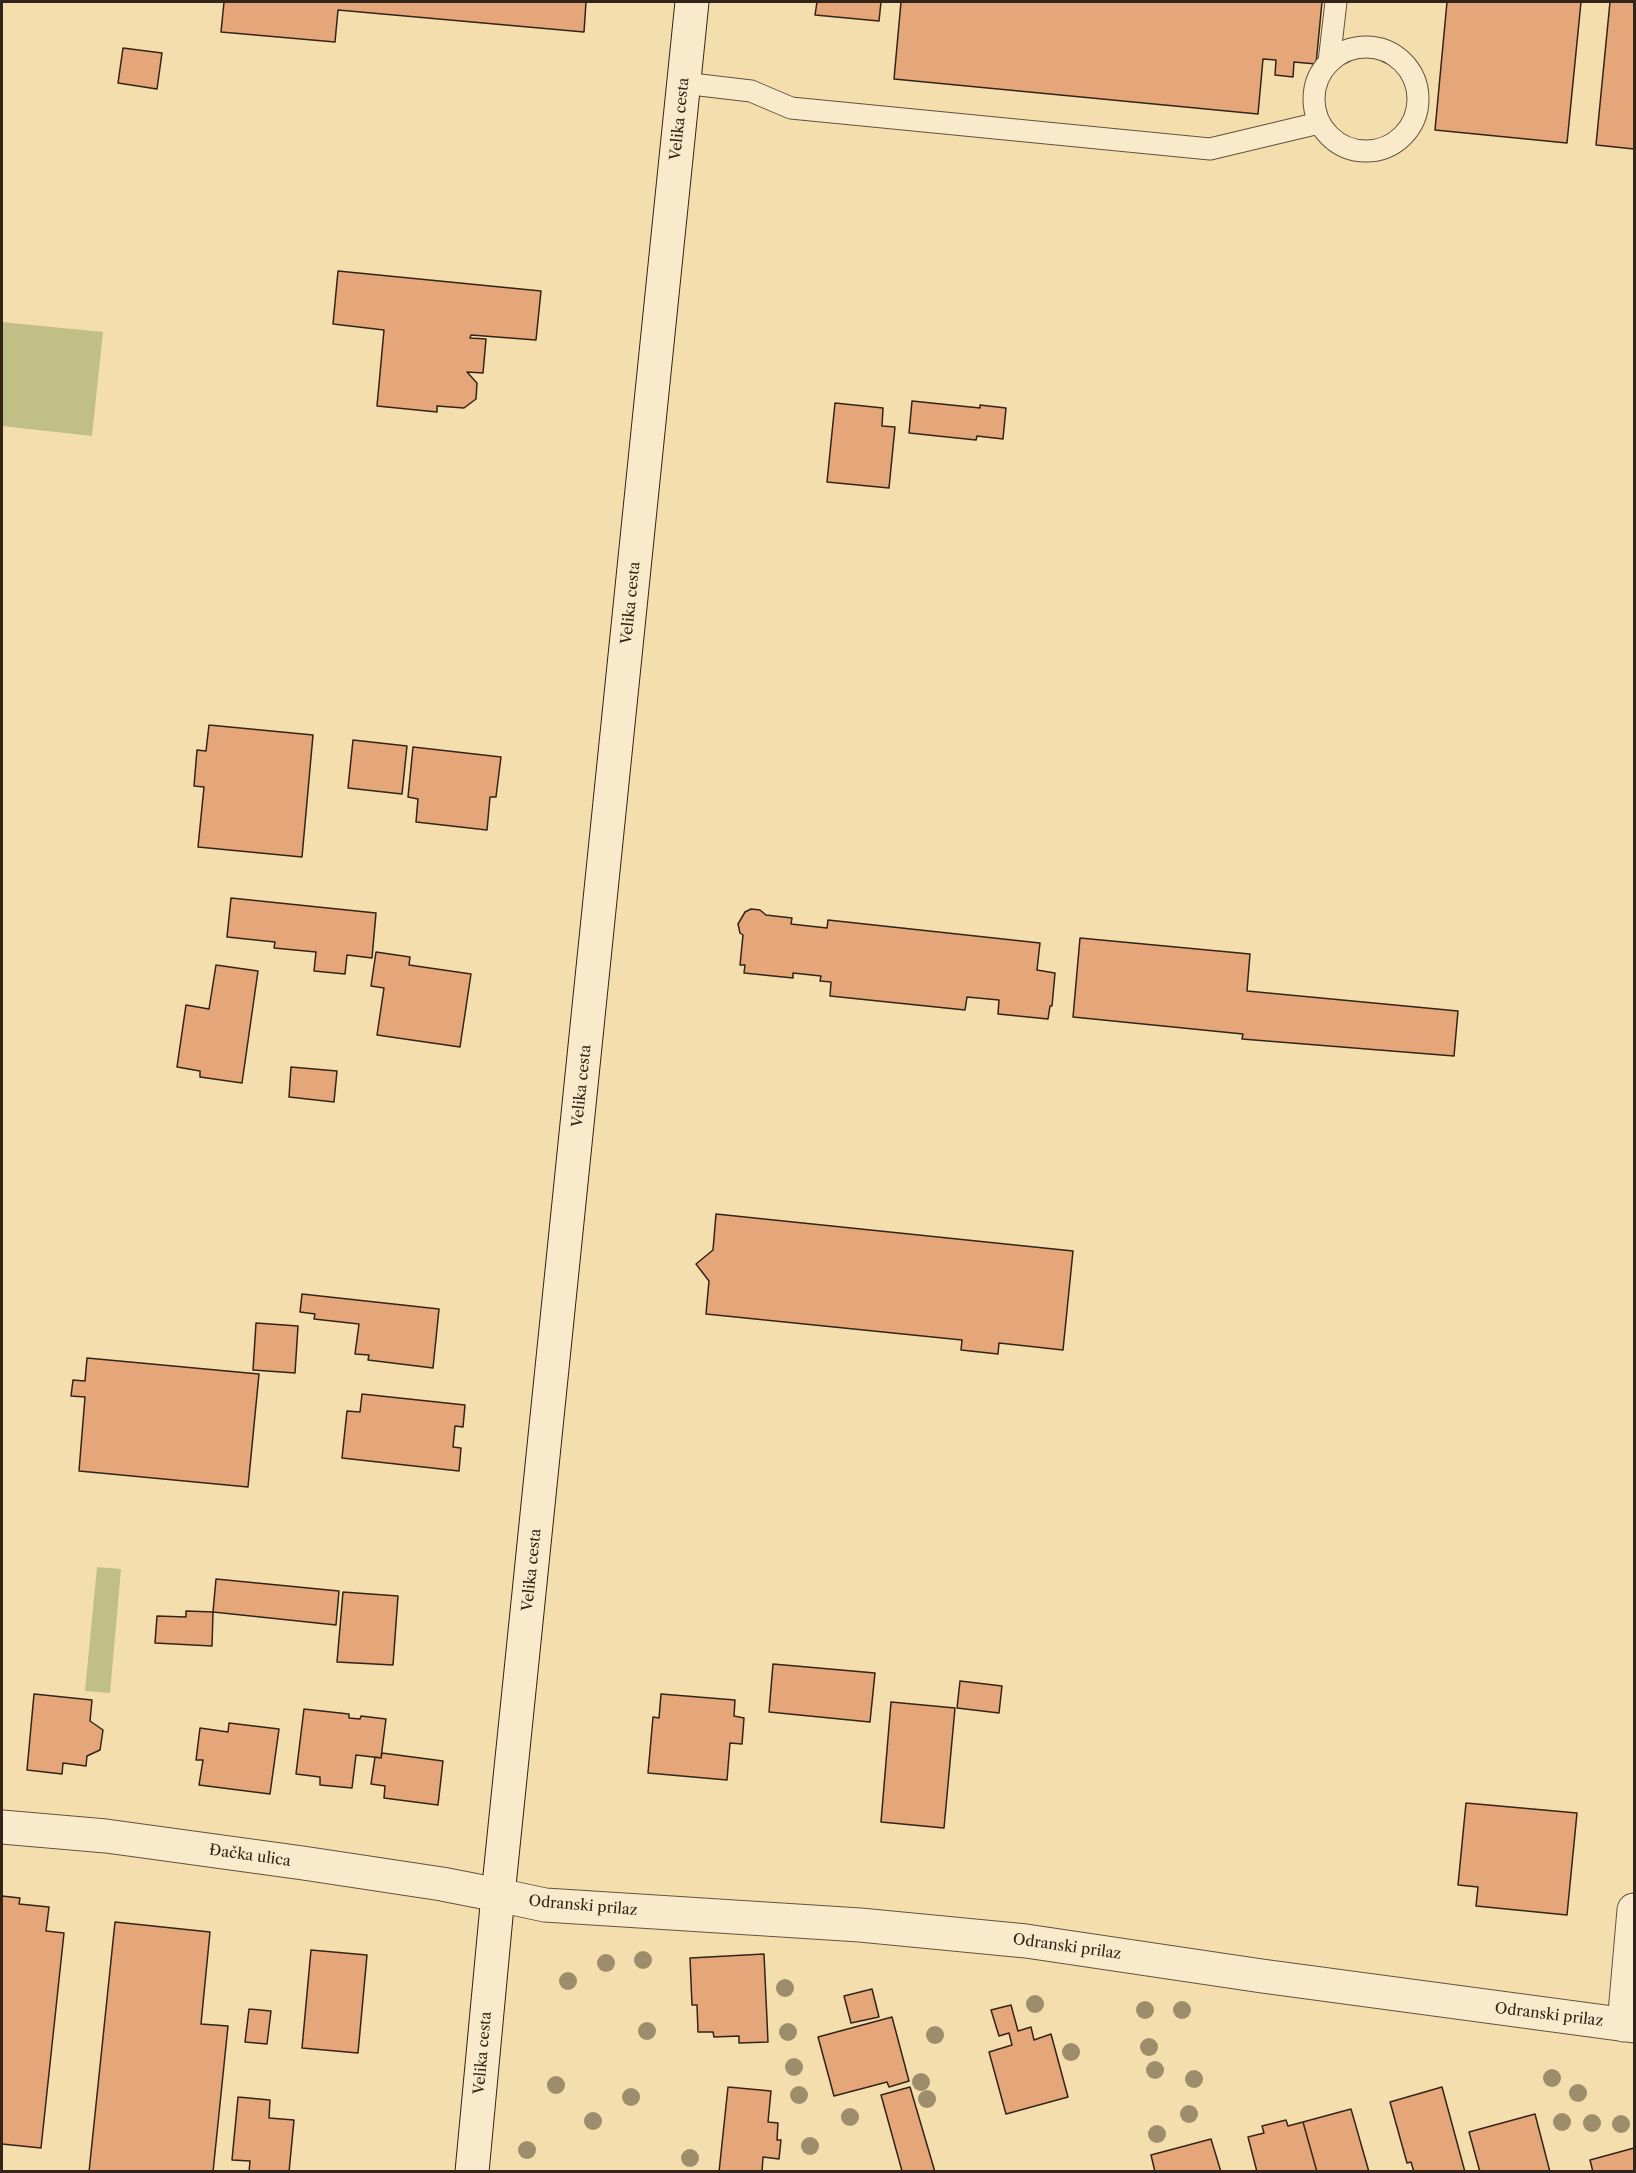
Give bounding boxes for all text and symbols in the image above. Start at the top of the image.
street label: Velika cesta [667,77,693,161]
street label: Velika cesta [618,561,644,645]
street label: Velika cesta [569,1044,595,1128]
street label: Velika cesta [519,1528,545,1612]
street label: Đačka ulica [208,1841,292,1871]
street label: Odranski prilaz [528,1892,638,1920]
street label: Odranski prilaz [1012,1930,1122,1964]
street label: Odranski prilaz [1494,1999,1604,2031]
street label: Velika cesta [470,2011,496,2095]

